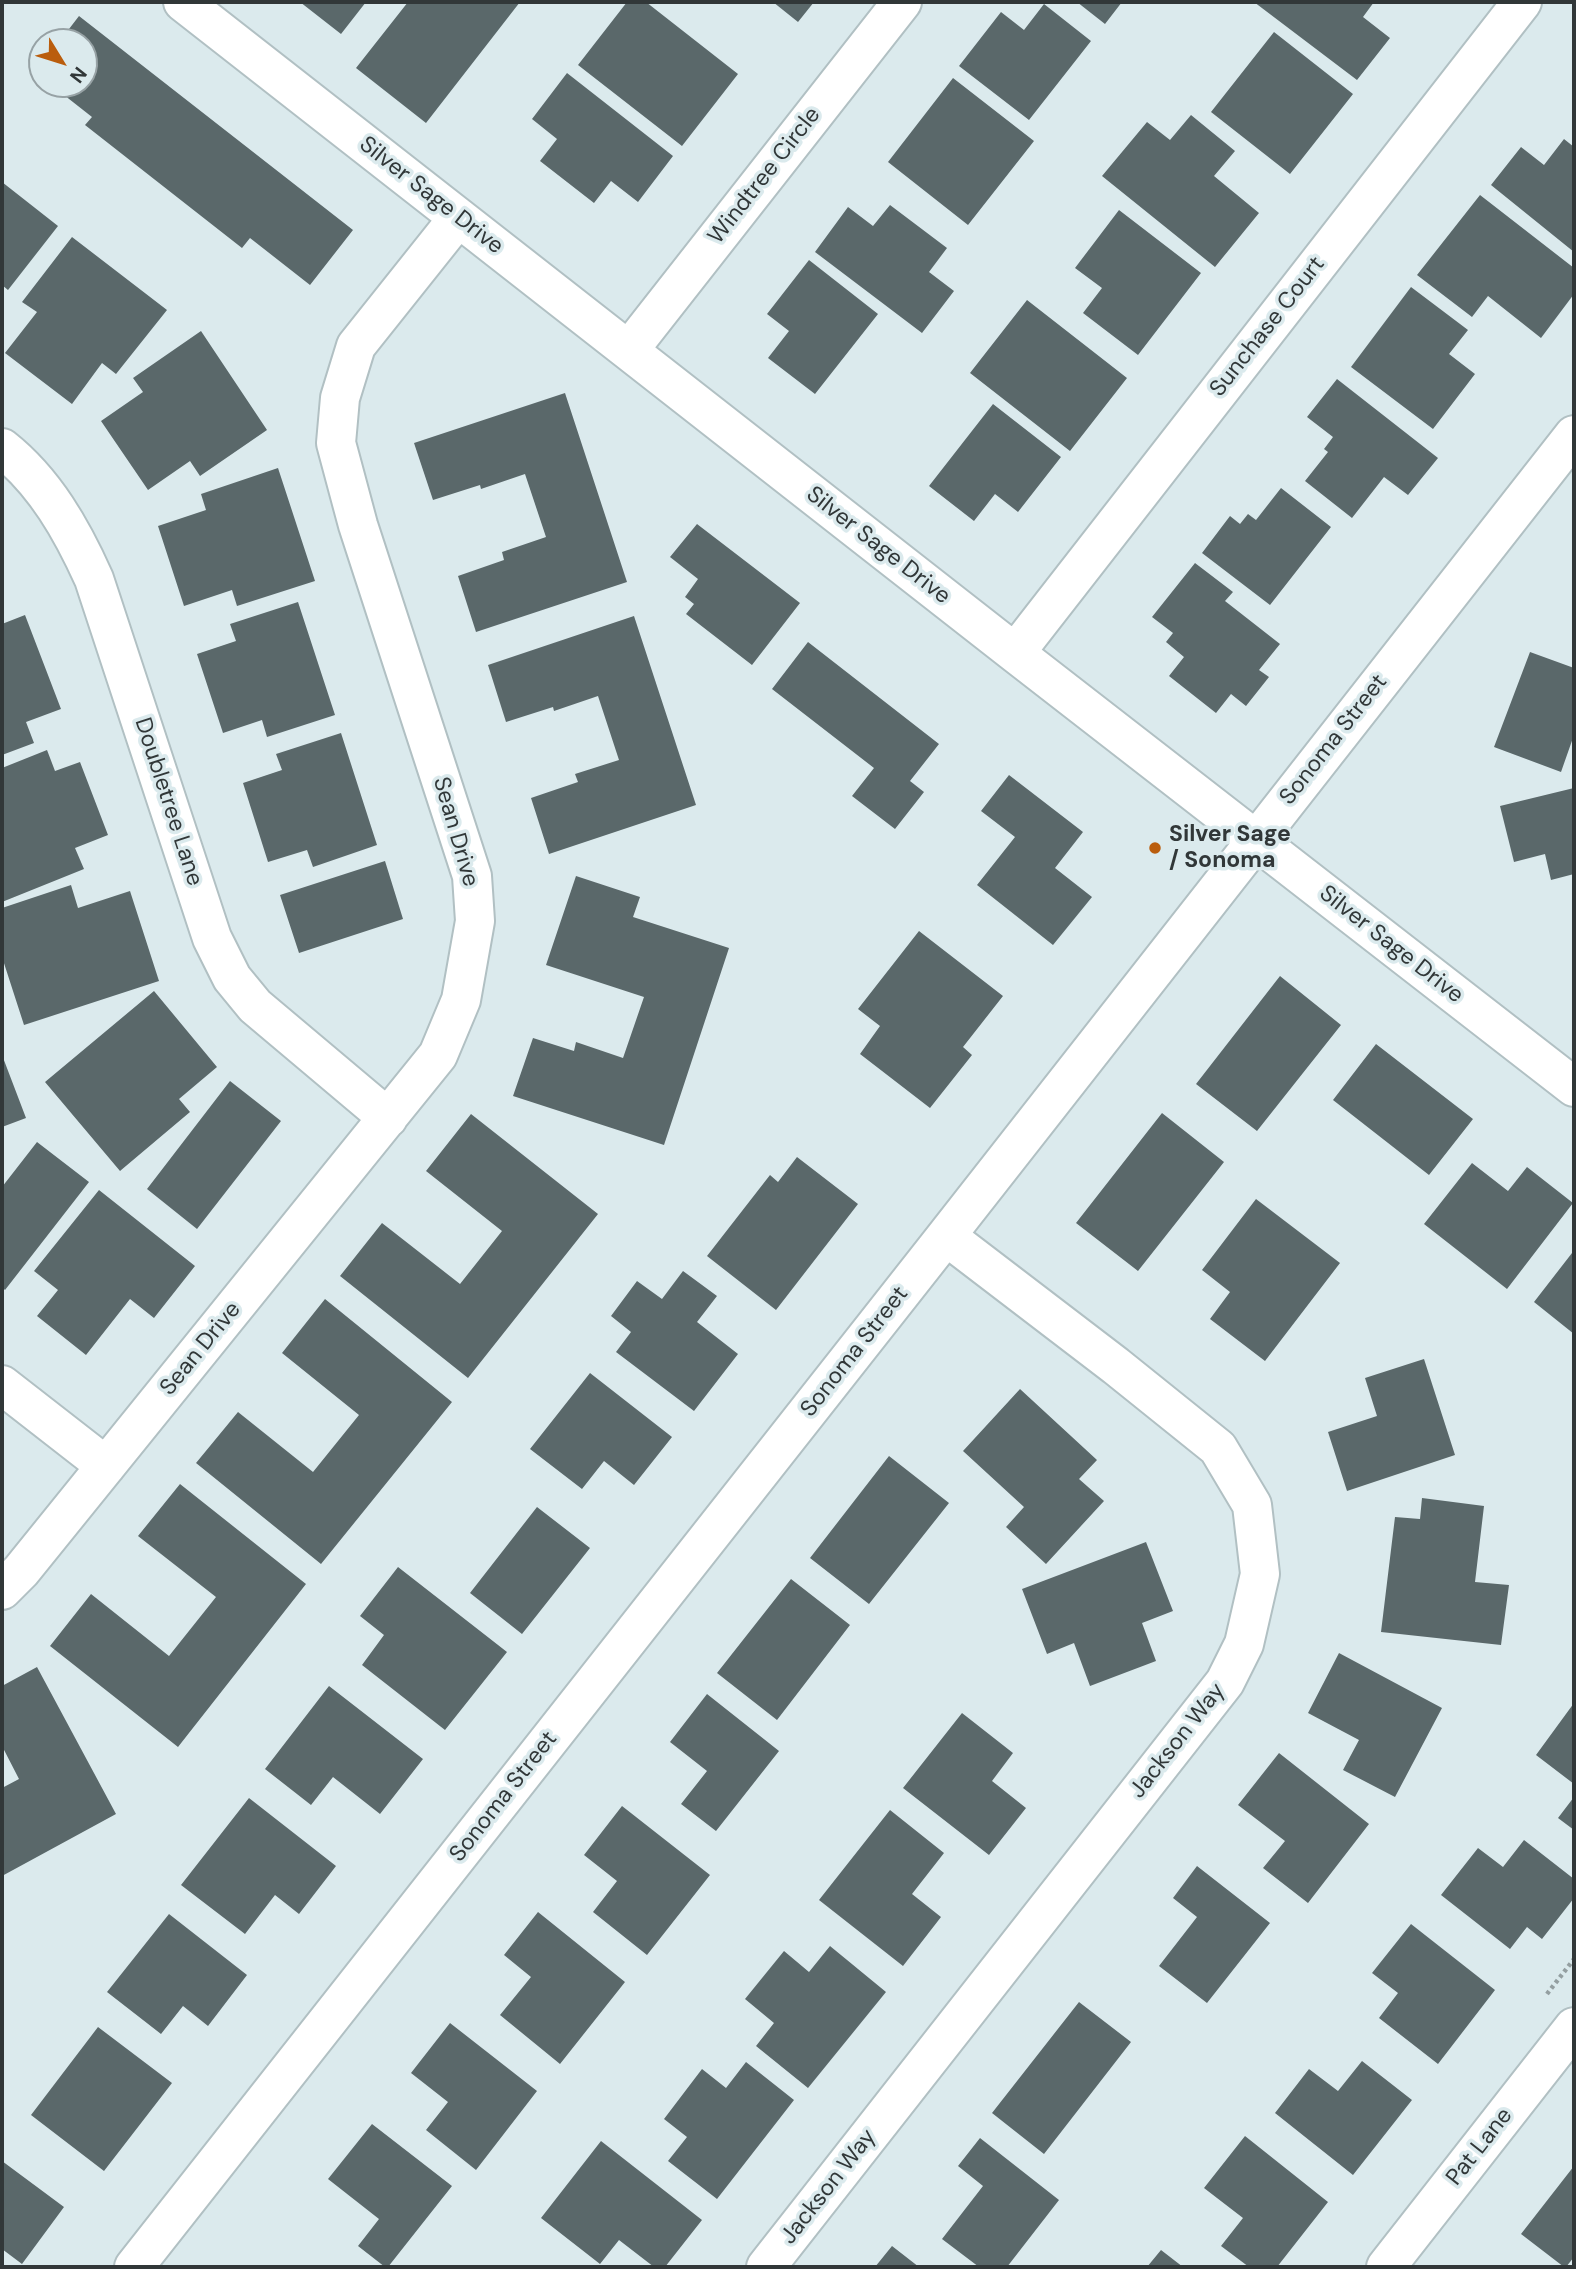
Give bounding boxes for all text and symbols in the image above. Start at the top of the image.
north arrow [28,28,98,98]
text: N [64,62,92,88]
street label: Windtree Circle [703,102,827,250]
street label: Silver Sage Drive [354,131,508,261]
street label: Sunchase Court [1205,251,1331,403]
street label: Silver Sage Drive [801,481,955,611]
street label: Sonoma Street [1274,669,1394,811]
street label: Doubletree Lane [128,714,208,890]
street label: Sean Drive [426,774,484,890]
place label: Silver Sage / Sonoma [1169,821,1291,875]
marker: Silver Sage / Sonoma [1147,840,1163,856]
street label: Silver Sage Drive [1314,880,1468,1010]
street label: Sonoma Street [795,1281,915,1423]
street label: Sean Drive [155,1297,247,1401]
street label: Jackson Way [1124,1678,1232,1804]
street label: Sonoma Street [444,1726,564,1868]
street label: Pat Lane [1441,2103,1519,2191]
street label: Jackson Way [775,2124,883,2250]

